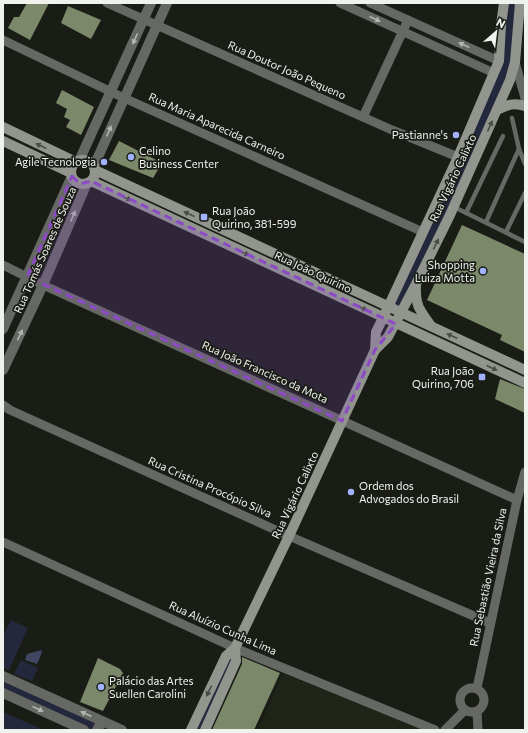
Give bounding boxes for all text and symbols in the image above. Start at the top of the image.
north arrow [476,12,516,52]
text: N [494,15,508,30]
one-way arrow [370,16,381,22]
one-way arrow [132,33,138,44]
street label: Rua Doutor João Pequeno [226,38,349,103]
one-way arrow [458,42,469,48]
street label: Rua Maria Aparecida Carneiro [147,89,288,162]
one-way arrow [487,121,493,132]
one-way arrow [107,124,113,136]
place label: Pastianne's [392,128,448,141]
marker: Pastianne's [451,130,461,140]
street label: Rua Vigário Calixto [427,132,479,224]
one-way arrow [35,143,47,149]
place label: Celino Business Center [139,144,219,170]
marker: Celino Business Center [126,152,136,162]
place label: Agile Tecnologia [15,155,96,168]
marker: Agile Tecnologia [99,157,109,167]
street label: Rua Tomás Soares de Souza [11,185,78,315]
one-way arrow [121,195,132,201]
place label: Rua João Quirino, 381-599 [212,204,297,230]
one-way arrow [182,210,194,216]
one-way arrow [70,211,76,222]
marker: Rua João Quirino, 381-599 [199,212,209,222]
one-way arrow [433,239,439,250]
street label: Rua João Quirino [272,248,354,296]
one-way arrow [238,250,250,256]
place label: Shopping Luiza Motta [415,258,475,284]
marker: Shopping Luiza Motta [478,266,488,276]
one-way arrow [356,305,367,311]
one-way arrow [17,329,23,340]
one-way arrow [446,333,457,339]
street label: Rua João Francisco da Mota [200,338,330,406]
place label: Rua João Quirino, 706 [412,364,474,390]
one-way arrow [487,365,498,371]
marker: Rua João Quirino, 706 [477,372,487,382]
street label: Rua Vigário Calixto [269,449,321,541]
street label: Rua Cristina Procópio Silva [147,453,274,520]
place label: Ordem dos Advogados do Brasil [359,479,459,505]
marker: Ordem dos Advogados do Brasil [346,487,356,497]
street label: Rua Sebastião Vieira da Silva [466,506,509,647]
street label: Rua Aluízio Cunha Lima [167,598,279,657]
place label: Palácio das Artes Suellen Carolini [109,674,194,700]
marker: Palácio das Artes Suellen Carolini [96,682,106,692]
one-way arrow [206,686,212,697]
one-way arrow [33,706,44,712]
one-way arrow [81,711,92,717]

